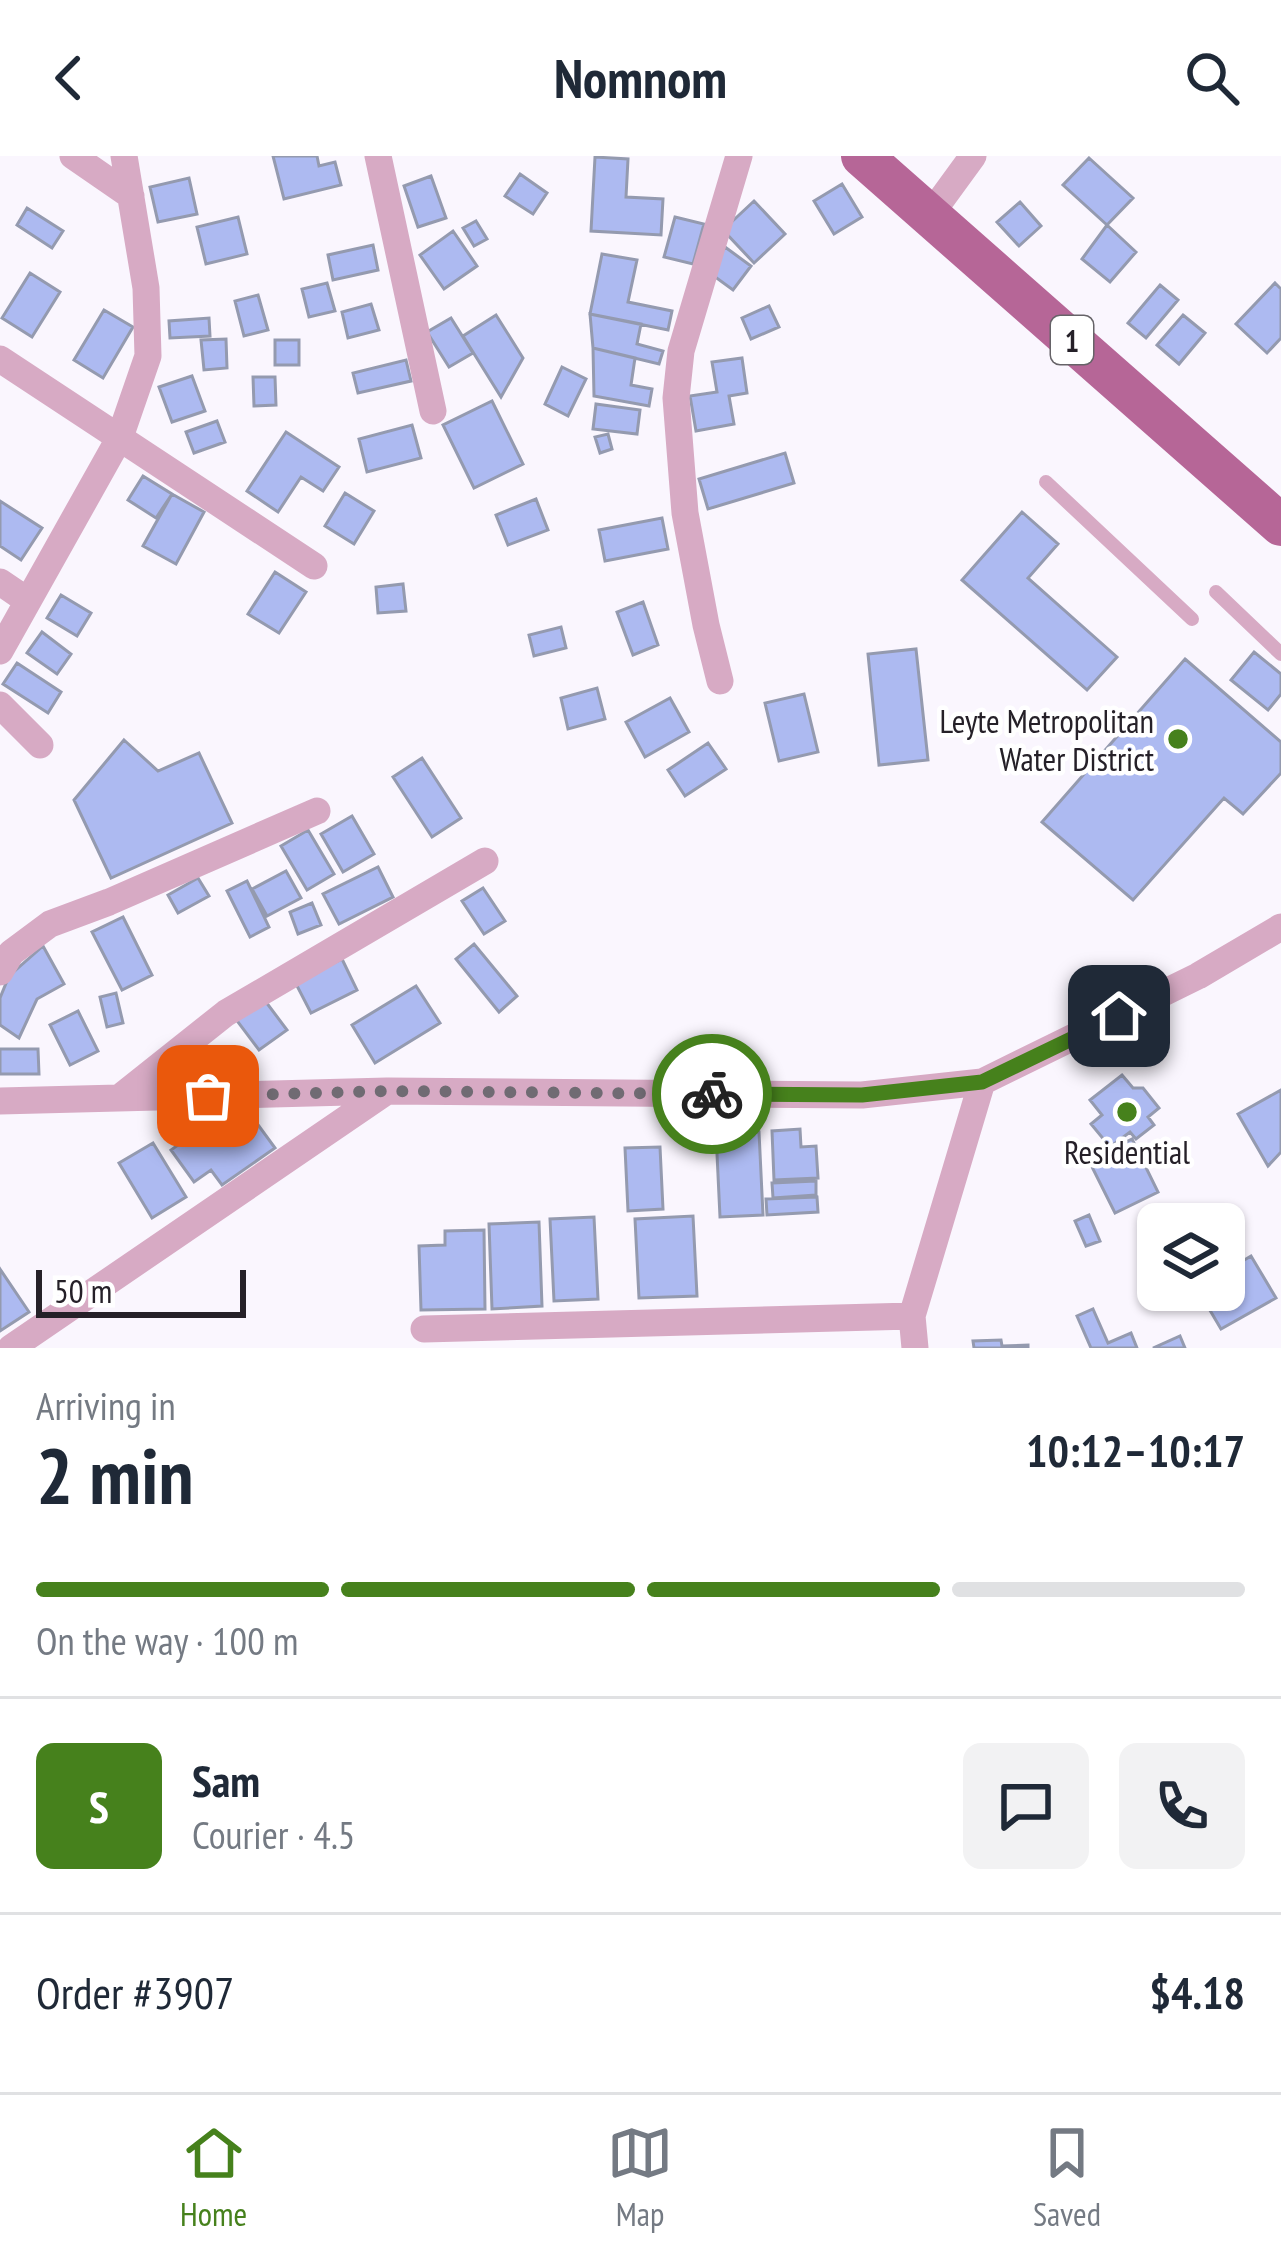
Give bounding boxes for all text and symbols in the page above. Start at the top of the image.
text: Nomnom [554,43,727,113]
icon: back [36,45,102,111]
icon: search [1179,45,1245,111]
road number: 1 [1051,316,1093,364]
place label: Leyte Metropolitan Water District [940,699,1154,780]
marker: Leyte Metropolitan Water District [1165,726,1191,752]
pin [1068,965,1170,1067]
icon: home [1086,983,1152,1049]
courier [652,1034,772,1154]
pin [157,1045,259,1147]
icon: bike [679,1061,745,1127]
icon: bag [175,1063,241,1129]
marker: Residential [1114,1099,1140,1125]
place label: Residential [1064,1130,1190,1173]
map controls [1137,1203,1245,1311]
button: layers [1137,1203,1245,1311]
scale bar [36,1264,246,1317]
text: 50 m [54,1269,112,1312]
text: Arriving in [36,1380,176,1431]
text: 10:12–10:17 [1026,1421,1245,1479]
text: 2 min [36,1425,194,1526]
text: On the way · 100 m [36,1615,298,1666]
button: chat [963,1743,1089,1869]
button: phone [1119,1743,1245,1869]
text: Sam [192,1751,260,1809]
text: S [89,1777,109,1835]
text: Courier · 4.5 [192,1809,355,1860]
text: Order #3907 [36,1963,234,2021]
text: $4.18 [1149,1963,1245,2021]
tab: Home [180,2120,247,2235]
tab: Map [607,2120,673,2235]
tab: Saved [1033,2120,1101,2235]

